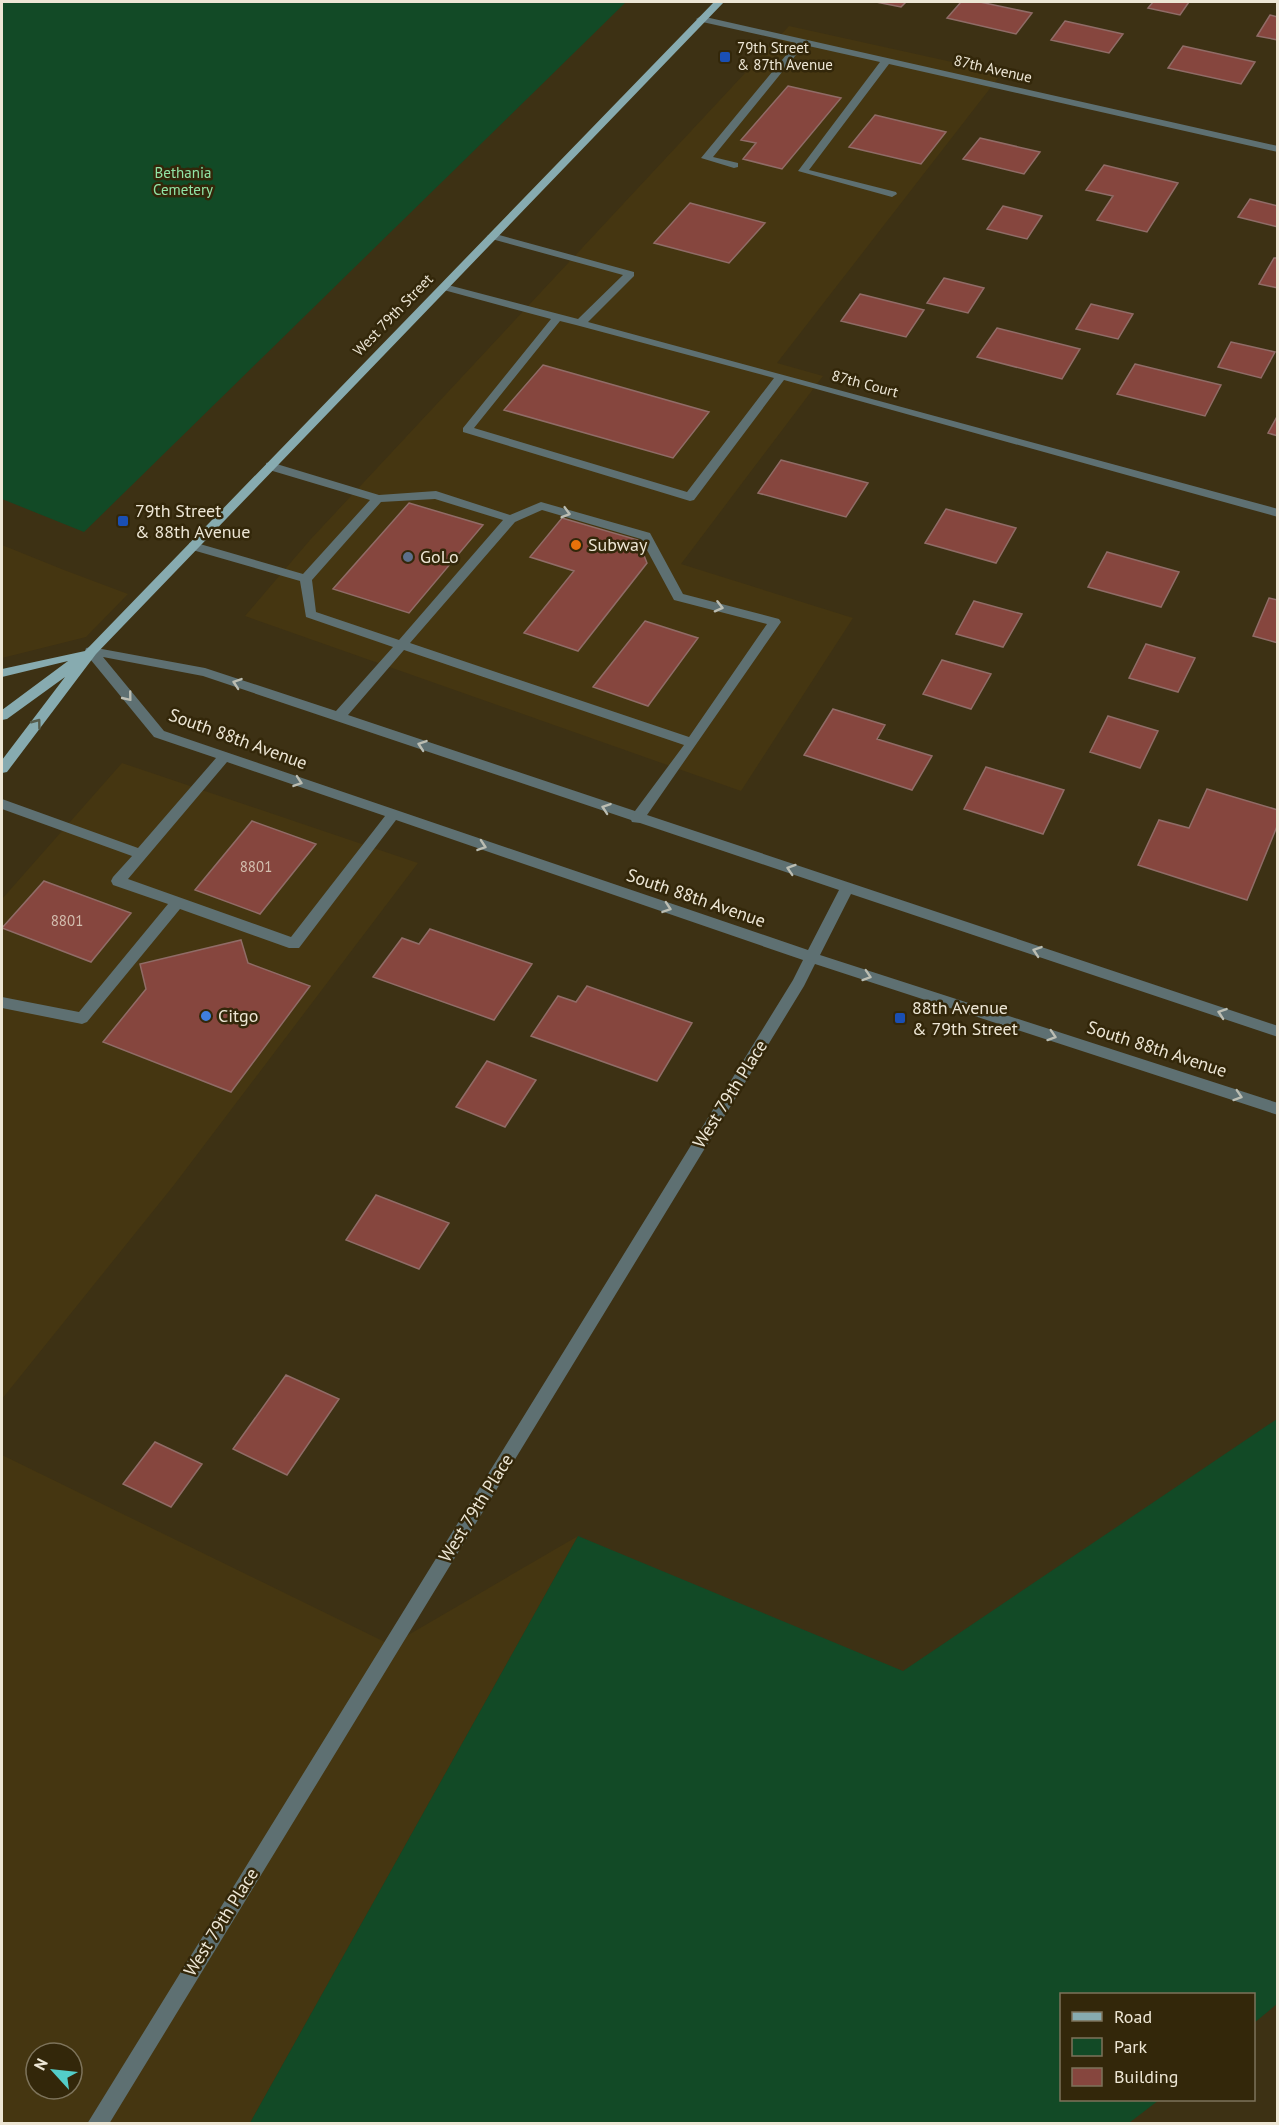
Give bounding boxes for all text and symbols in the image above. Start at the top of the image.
place label: 79th Street & 87th Avenue [737,38,833,74]
marker: 79th Street & 87th Avenue [718,50,732,64]
street label: 87th Avenue [952,50,1034,87]
park label: Bethania Cemetery [153,163,213,199]
street label: West 79th Street [349,270,437,360]
street label: 87th Court [830,366,900,402]
place label: 79th Street & 88th Avenue [135,499,250,543]
one-way arrow [560,506,571,518]
marker: 79th Street & 88th Avenue [116,514,130,528]
place label: Subway [588,533,648,556]
marker: Subway [569,538,583,552]
place label: GoLo [420,545,459,568]
marker: GoLo [401,550,415,564]
one-way arrow [714,600,724,613]
one-way arrow [232,677,243,690]
one-way arrow [121,690,132,701]
street label: South 88th Avenue [166,703,311,774]
one-way arrow [30,718,41,729]
one-way arrow [417,740,428,753]
one-way arrow [292,774,303,787]
one-way arrow [601,803,612,816]
one-way arrow [476,838,487,851]
house number: 8801 [240,857,272,876]
street label: South 88th Avenue [624,863,769,932]
one-way arrow [786,864,797,877]
one-way arrow [661,901,671,914]
house number: 8801 [51,911,83,930]
one-way arrow [1032,946,1043,959]
one-way arrow [861,968,872,981]
place label: 88th Avenue & 79th Street [912,996,1018,1040]
place label: Citgo [218,1004,258,1027]
one-way arrow [1217,1008,1228,1021]
marker: Citgo [199,1009,213,1023]
marker: 88th Avenue & 79th Street [893,1011,907,1025]
street label: South 88th Avenue [1084,1015,1230,1082]
one-way arrow [1046,1029,1057,1041]
street label: West 79th Place [687,1035,772,1152]
one-way arrow [1232,1089,1243,1101]
street label: West 79th Place [433,1449,518,1566]
street label: West 79th Place [178,1863,263,1980]
legend [1060,1993,1255,2101]
text: Road [1114,2005,1152,2028]
text: Park [1114,2035,1147,2058]
north arrow [24,2041,84,2101]
text: N [29,2055,52,2073]
text: Building [1114,2065,1178,2088]

